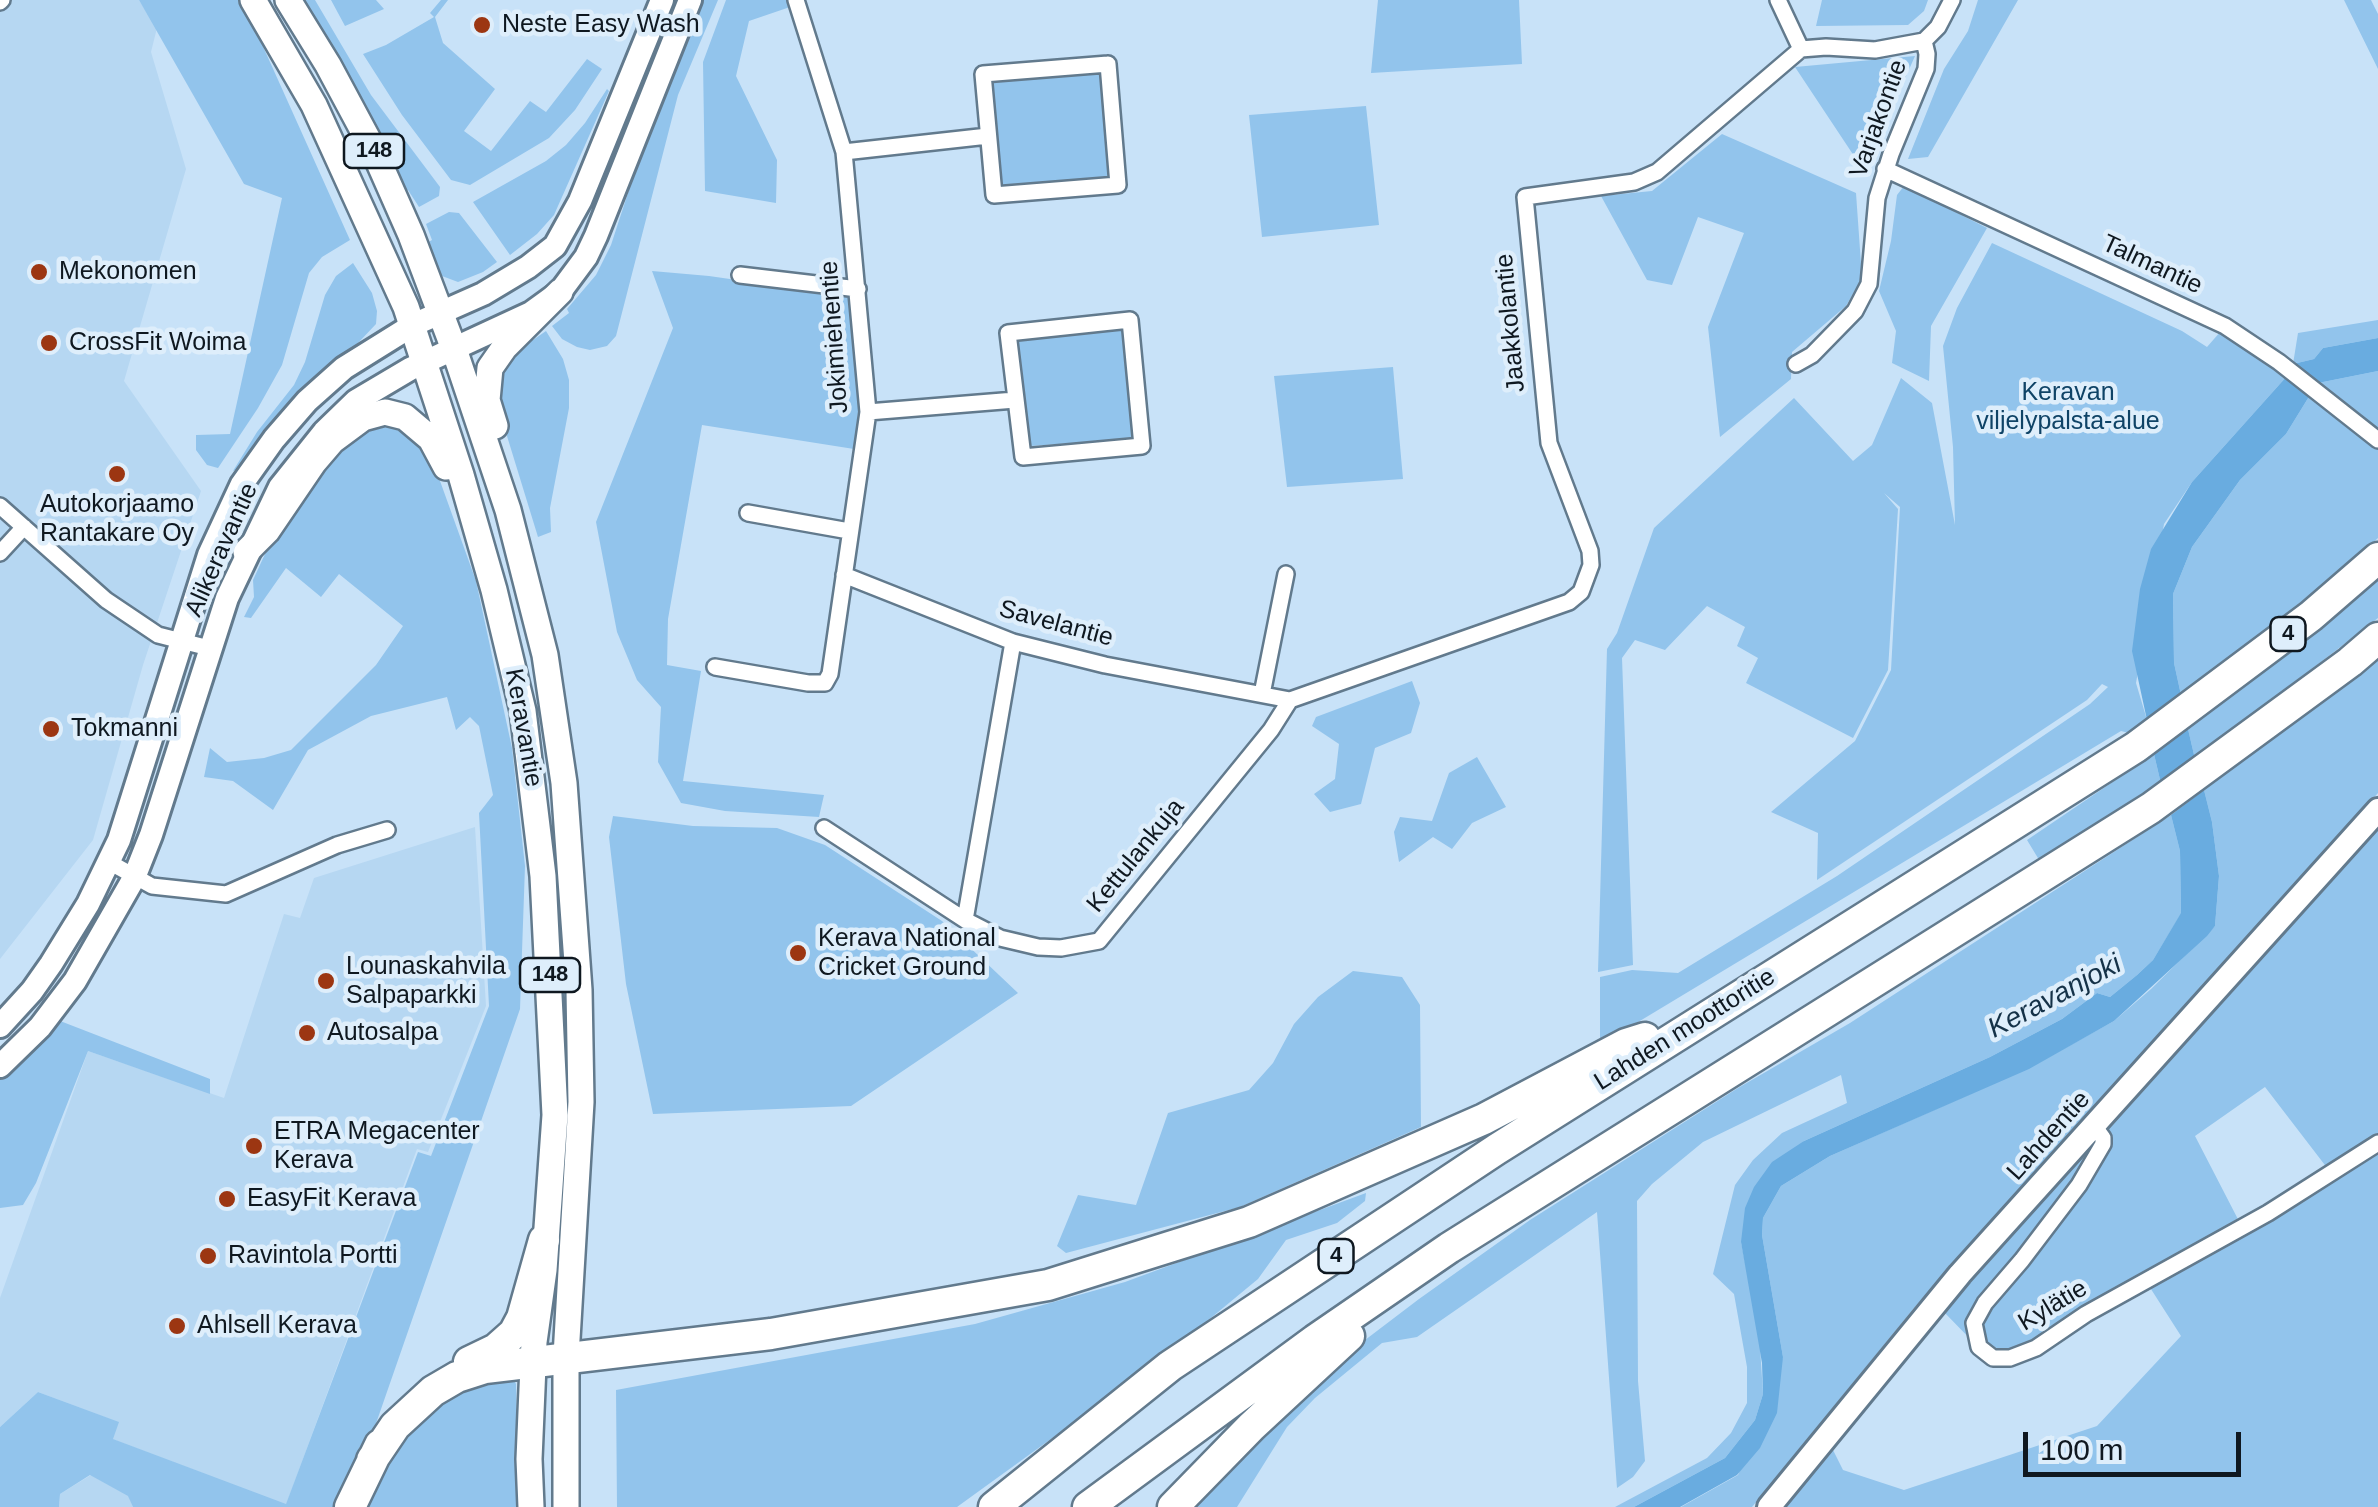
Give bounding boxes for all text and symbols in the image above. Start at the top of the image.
place label: Neste Easy Wash [502,10,700,40]
marker: Neste Easy Wash [471,14,493,36]
street label: Varjakontie [1844,56,1914,182]
road number: 148 [344,134,404,168]
street label: Talmantie [2097,229,2207,301]
street label: Jaakkolantie [1490,252,1532,394]
place label: Mekonomen [59,257,197,287]
street label: Jokimiehentie [815,260,855,414]
marker: Mekonomen [28,261,50,283]
place label: CrossFit Woima [69,328,246,358]
marker: CrossFit Woima [38,332,60,354]
park label: Keravan viljelypalsta-alue [1976,378,2160,437]
marker: Autokorjaamo Rantakare Oy [106,463,128,485]
street label: Alikeravantie [179,479,265,621]
place label: Autokorjaamo Rantakare Oy [40,490,194,549]
street label: Savelantie [996,594,1116,654]
road number: 4 [2270,617,2306,651]
street label: Keravantie [498,667,548,789]
place label: Tokmanni [71,714,178,744]
marker: Tokmanni [40,718,62,740]
street label: Kettulankuja [1081,793,1191,919]
place label: Kerava National Cricket Ground [818,924,996,983]
marker: Kerava National Cricket Ground [787,942,809,964]
water label: Keravanjoki [1983,948,2127,1046]
place label: Lounaskahvila Salpaparkki [346,952,506,1011]
road number: 148 [520,958,580,992]
street label: Lahden moottoritie [1589,962,1781,1098]
marker: Lounaskahvila Salpaparkki [315,970,337,992]
place label: Autosalpa [327,1018,438,1048]
marker: Autosalpa [296,1022,318,1044]
street label: Lahdentie [2001,1085,2097,1187]
place label: ETRA Megacenter Kerava [274,1117,480,1176]
marker: ETRA Megacenter Kerava [243,1135,265,1157]
place label: EasyFit Kerava [247,1184,417,1214]
marker: EasyFit Kerava [216,1188,238,1210]
road number: 4 [1318,1239,1354,1273]
place label: Ravintola Portti [228,1241,398,1271]
marker: Ravintola Portti [197,1245,219,1267]
street label: Kylätie [2013,1274,2093,1338]
place label: Ahlsell Kerava [197,1311,357,1341]
marker: Ahlsell Kerava [166,1315,188,1337]
scale bar [2028,1412,2246,1474]
text: 100 m [2040,1433,2123,1466]

